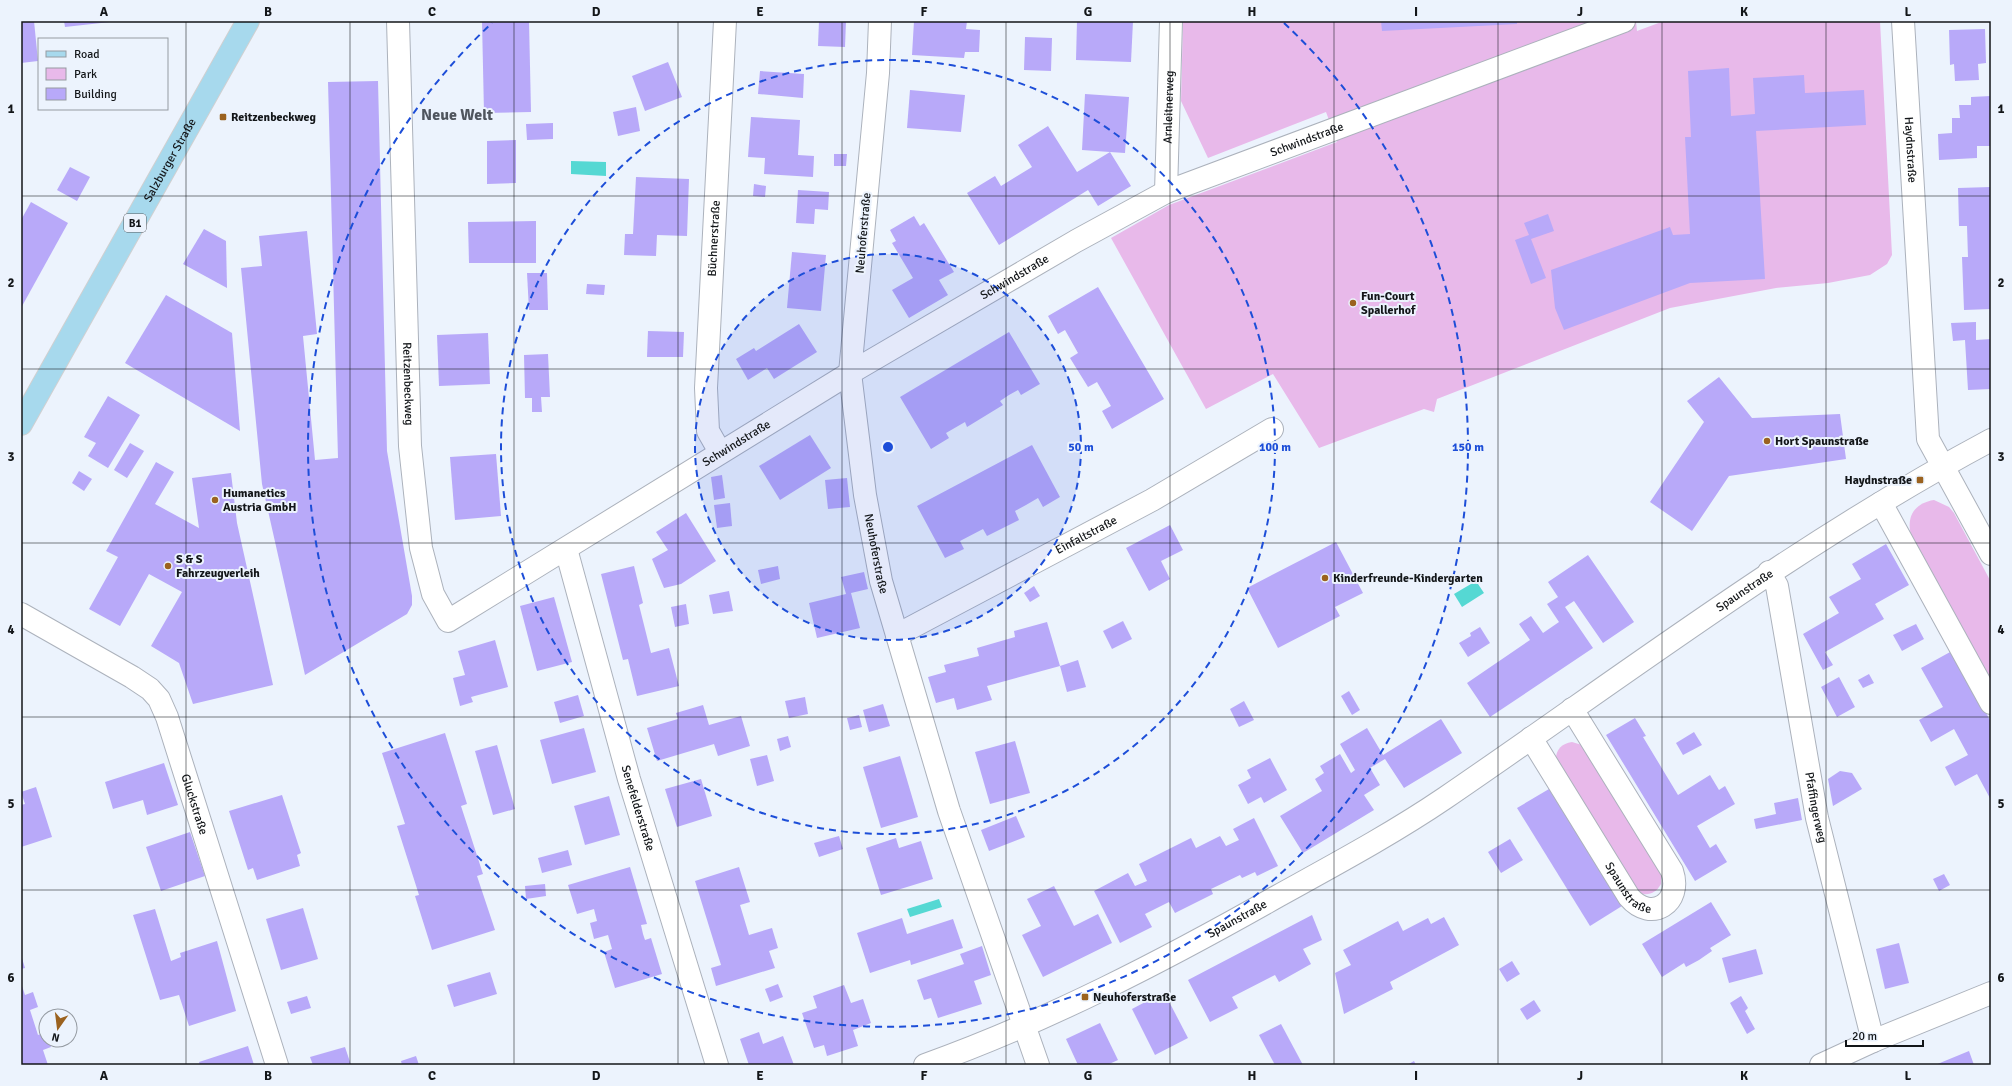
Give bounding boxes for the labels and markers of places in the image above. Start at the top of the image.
place label: Reitzenbeckweg [231,110,316,125]
marker: Reitzenbeckweg [218,112,228,122]
place label: Fun-Court Spallerhof [1361,289,1416,318]
marker: Fun-Court Spallerhof [1348,298,1358,308]
place label: Hort Spaunstraße [1775,434,1869,449]
marker: Hort Spaunstraße [1762,436,1772,446]
centre of rings [881,440,895,454]
place label: Haydnstraße [1844,473,1912,488]
marker: Haydnstraße [1915,475,1925,485]
place label: Humanetics Austria GmbH [223,486,296,515]
marker: Humanetics Austria GmbH [210,495,220,505]
place label: S & S Fahrzeugverleih [176,552,260,581]
marker: S & S Fahrzeugverleih [163,561,173,571]
place label: Kinderfreunde-Kindergarten [1333,571,1483,586]
marker: Kinderfreunde-Kindergarten [1320,573,1330,583]
place label: Neuhoferstraße [1093,990,1176,1005]
marker: Neuhoferstraße [1080,992,1090,1002]

